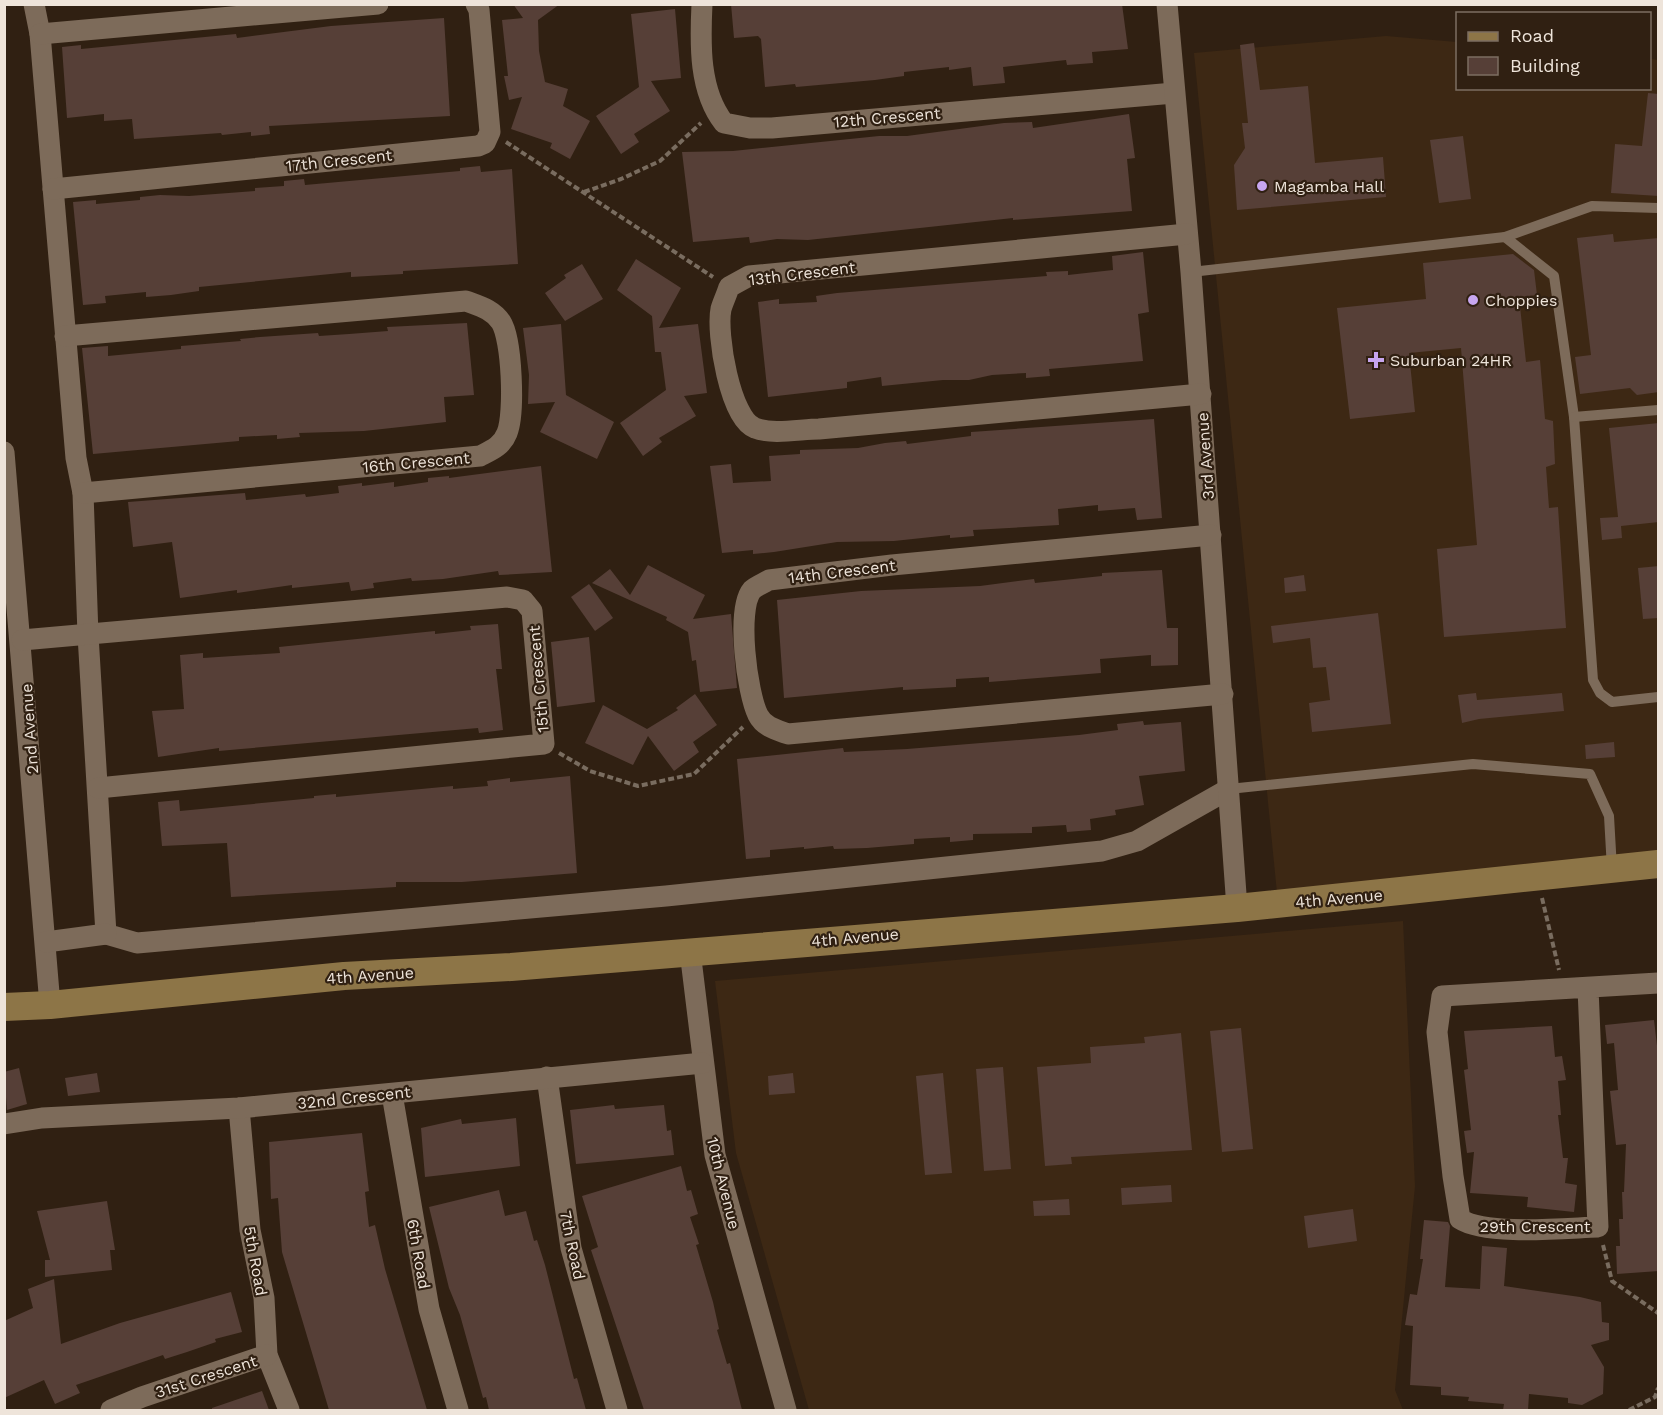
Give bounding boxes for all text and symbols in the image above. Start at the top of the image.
legend [1456,12,1651,90]
text: Road [1510,25,1554,46]
text: Building [1510,55,1580,76]
street label: 12th Crescent [833,103,942,132]
street label: 17th Crescent [285,145,393,176]
place label: Magamba Hall [1274,177,1384,196]
marker: Magamba Hall [1255,179,1269,193]
street label: 13th Crescent [748,257,857,289]
place label: Choppies [1485,291,1557,310]
marker: Choppies [1466,293,1480,307]
marker: Suburban 24HR [1367,351,1385,369]
place label: Suburban 24HR [1390,351,1512,370]
street label: 3rd Avenue [1193,412,1218,500]
street label: 16th Crescent [362,448,471,477]
street label: 14th Crescent [787,555,897,587]
street label: 15th Crescent [524,624,553,733]
street label: 2nd Avenue [17,683,42,775]
street label: 4th Avenue [1294,885,1384,912]
street label: 4th Avenue [810,924,900,951]
street label: 4th Avenue [326,963,414,988]
street label: 32nd Crescent [297,1082,412,1113]
street label: 10th Avenue [703,1135,744,1231]
street label: 7th Road [556,1209,589,1281]
street label: 29th Crescent [1480,1217,1591,1236]
street label: 6th Road [403,1218,434,1291]
street label: 5th Road [240,1225,271,1297]
street label: 31st Crescent [153,1351,260,1402]

